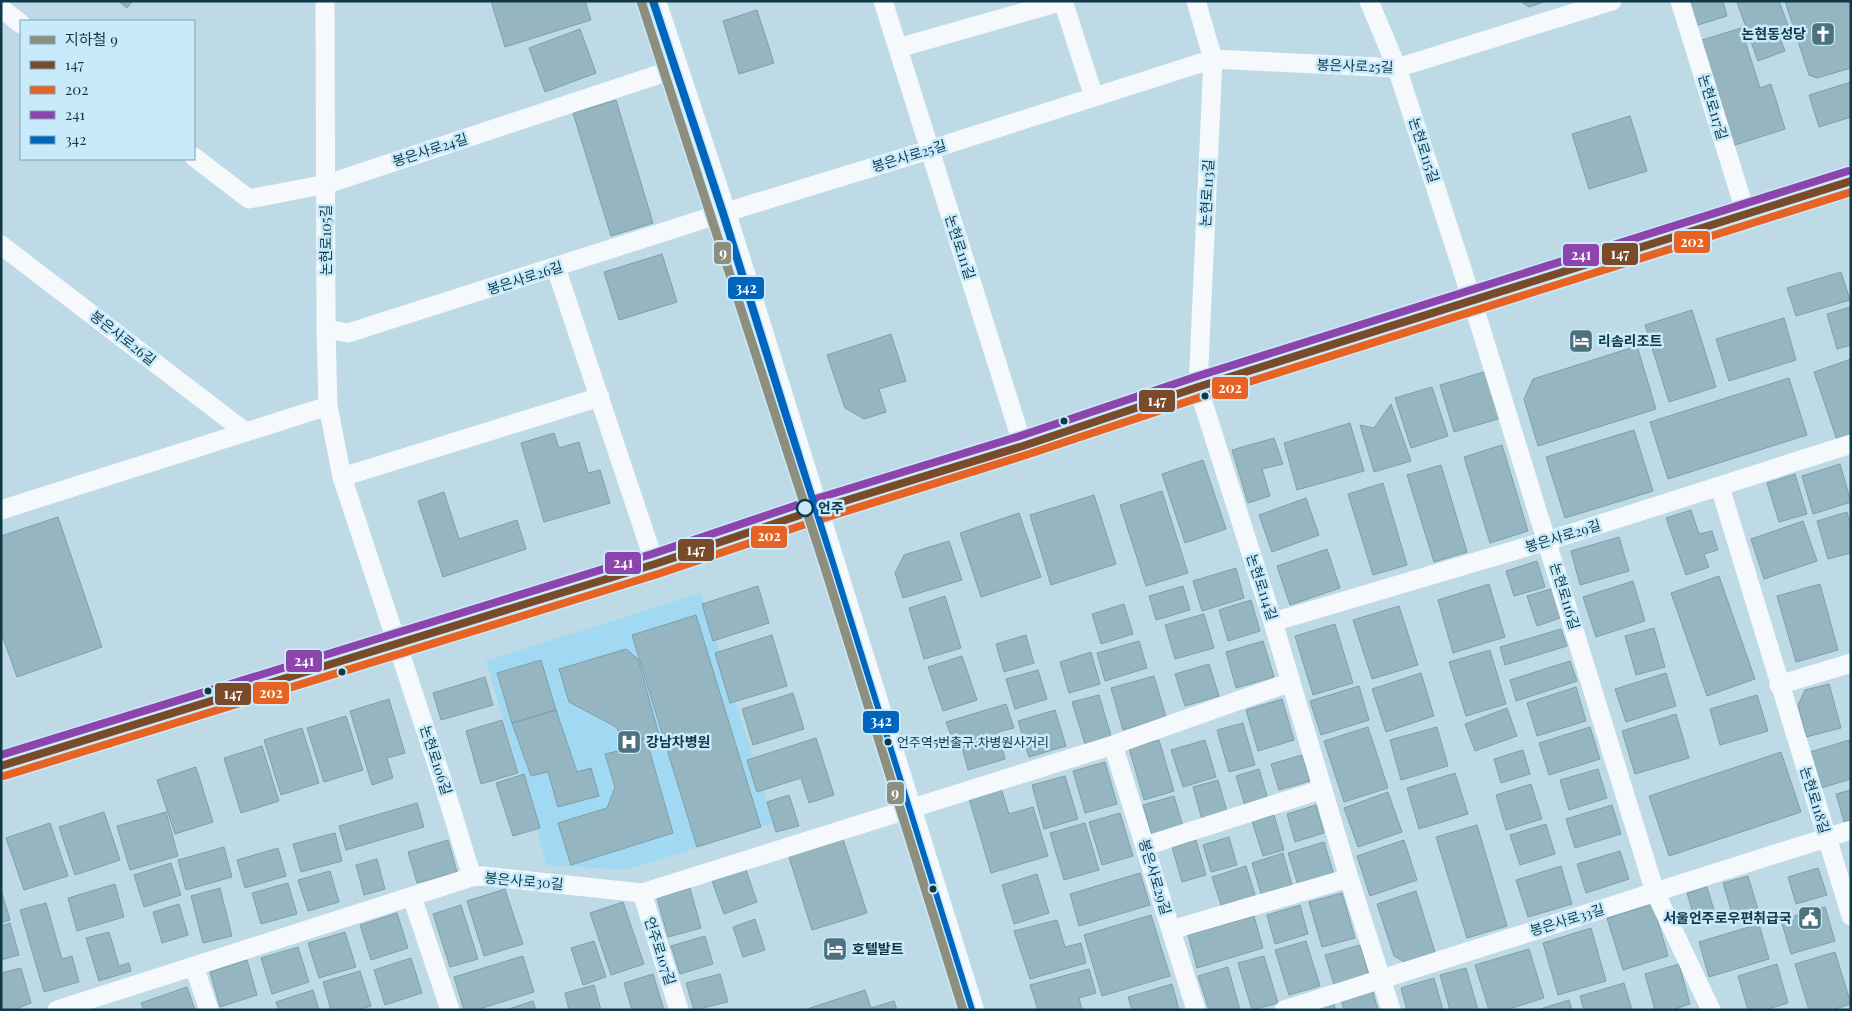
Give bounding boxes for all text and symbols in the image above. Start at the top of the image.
legend [20,20,195,160]
church icon: 논현동성당 [1810,21,1836,47]
place label: 논현동성당 [1742,24,1806,43]
text: 지하철 9 [65,29,118,49]
text: 147 [65,54,84,74]
street label: 봉은사로25길 [1316,55,1394,76]
street label: 논현로117길 [1695,72,1732,142]
text: 202 [65,79,88,99]
text: 241 [65,104,86,124]
street label: 논현로115길 [1405,115,1444,185]
street label: 봉은사로24길 [390,128,470,171]
text: 342 [65,129,86,149]
street label: 봉은사로25길 [869,135,948,176]
street label: 논현로113길 [1195,159,1218,227]
street label: 논현로105길 [316,205,335,275]
street label: 논현로111길 [941,212,980,282]
line badge: 202 [1673,230,1711,254]
text: 202 [1680,232,1704,251]
line badge: 9 [713,241,732,265]
line badge: 147 [1601,242,1639,266]
text: 9 [719,243,727,262]
line badge: 241 [1562,243,1600,267]
text: 147 [1611,244,1630,263]
text: 241 [1571,245,1591,264]
street label: 봉은사로26길 [485,256,565,299]
line badge: 342 [727,276,765,300]
text: 342 [735,278,757,297]
street label: 봉은사로26길 [87,306,160,369]
hotel icon: 리솜리조트 [1568,328,1594,354]
place label: 리솜리조트 [1598,331,1663,350]
line badge: 202 [1211,376,1249,400]
text: 202 [1218,378,1242,397]
line badge: 147 [1138,389,1176,413]
text: 147 [1148,391,1167,410]
unlabelled marker [1200,391,1210,401]
unlabelled marker [1059,416,1069,426]
place label: 언주 [818,498,844,517]
marker: 언주 [796,499,814,517]
street label: 봉은사로29길 [1523,515,1603,556]
line badge: 202 [750,525,788,549]
text: 202 [757,526,781,545]
line badge: 147 [677,538,715,562]
text: 147 [687,540,706,559]
line badge: 241 [604,551,642,575]
street label: 논현로114길 [1243,551,1282,622]
text: 241 [613,553,633,572]
street label: 논현로116길 [1546,560,1585,632]
line badge: 241 [285,649,323,673]
text: 241 [294,651,314,670]
unlabelled marker [337,667,347,677]
line badge: 202 [252,681,290,705]
line badge: 147 [214,682,252,706]
text: 202 [259,683,283,702]
text: 147 [224,684,243,703]
unlabelled marker [203,686,213,696]
line badge: 342 [862,710,900,734]
text: 342 [870,711,892,730]
street label: 논현로106길 [416,723,457,797]
hospital icon: 강남차병원 [616,729,642,755]
place label: 강남차병원 [646,732,710,751]
place label: 언주역5번출구.차병원사거리 [897,733,1049,750]
marker: 언주역5번출구.차병원사거리 [883,737,893,747]
street label: 논현로118길 [1796,764,1835,836]
line badge: 9 [886,781,905,805]
text: 9 [891,783,899,802]
street label: 봉은사로29길 [1135,837,1176,917]
street label: 봉은사로30길 [484,868,564,893]
unlabelled marker [928,884,938,894]
street label: 봉은사로33길 [1527,899,1606,940]
public building icon: 서울언주로우편취급국 [1797,905,1823,931]
place label: 서울언주로우편취급국 [1663,908,1792,927]
street label: 언주로107길 [641,914,680,987]
hotel icon: 호텔발트 [822,936,848,962]
place label: 호텔발트 [852,939,904,958]

